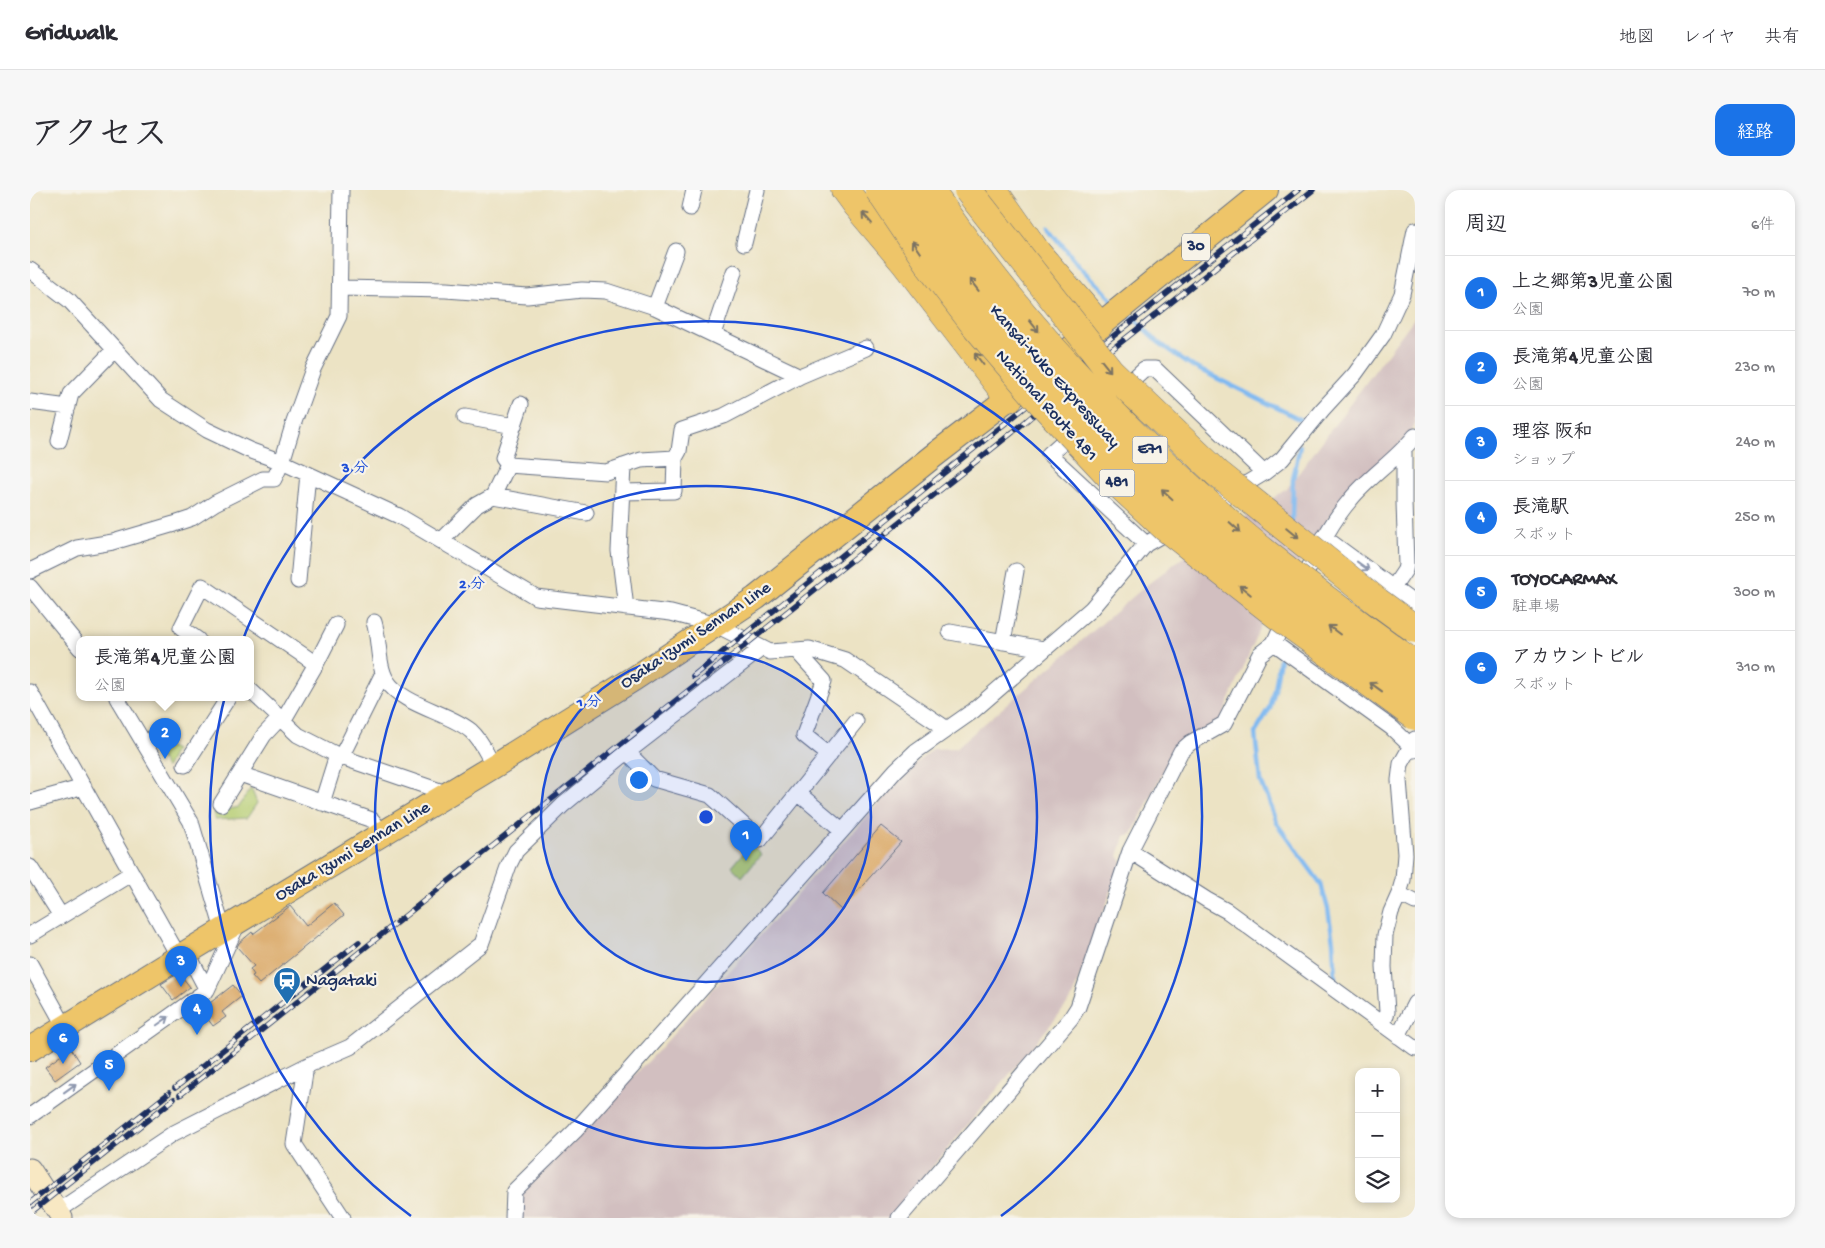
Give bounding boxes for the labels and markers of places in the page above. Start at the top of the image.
pin: 2 [149,718,181,759]
centre of rings [697,808,715,826]
pin: 1 [730,820,762,861]
pin: 3 [165,946,197,987]
station icon: Nagataki [272,966,302,1005]
place label: Nagataki [306,971,377,992]
pin: 4 [181,994,213,1035]
pin: 6 [47,1023,79,1064]
pin: 5 [93,1050,125,1091]

